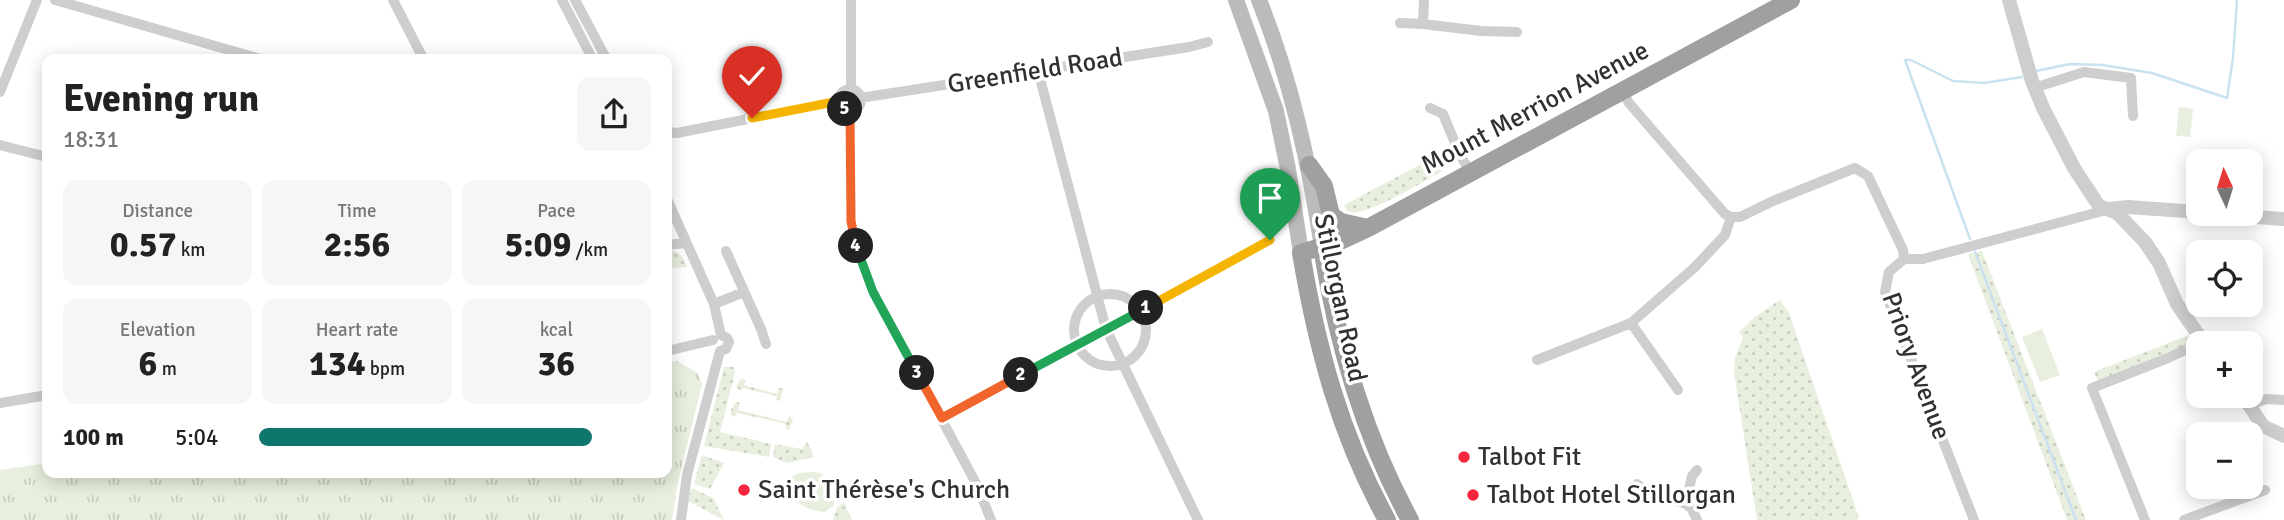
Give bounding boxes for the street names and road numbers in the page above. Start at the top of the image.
street label: Mount Merrion Avenue [1416,34,1654,182]
street label: Greenfield Road [945,41,1125,101]
street label: Stillorgan Road [1307,211,1373,385]
street label: Priory Avenue [1875,288,1957,444]

